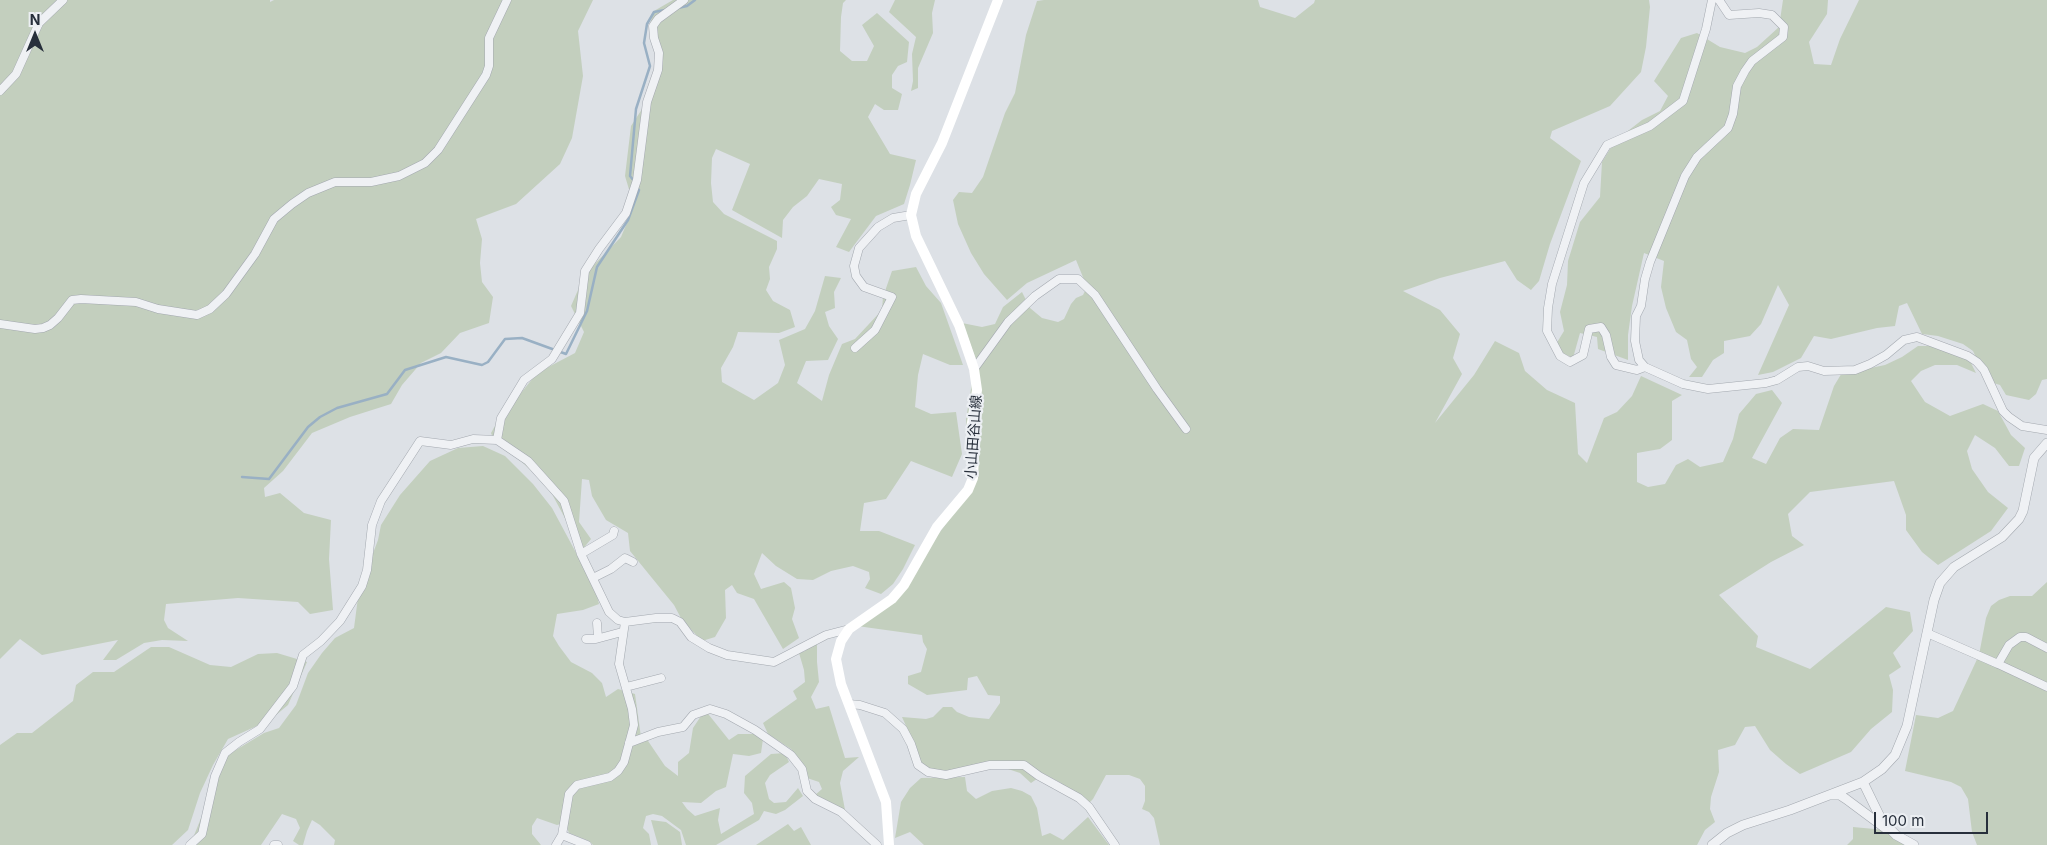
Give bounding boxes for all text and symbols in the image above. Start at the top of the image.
north arrow [10,10,60,60]
text: N [30,11,40,28]
street label: 小山田谷山線 [963,395,985,479]
scale bar [1877,802,1991,834]
text: 100 m [1882,811,1924,830]

